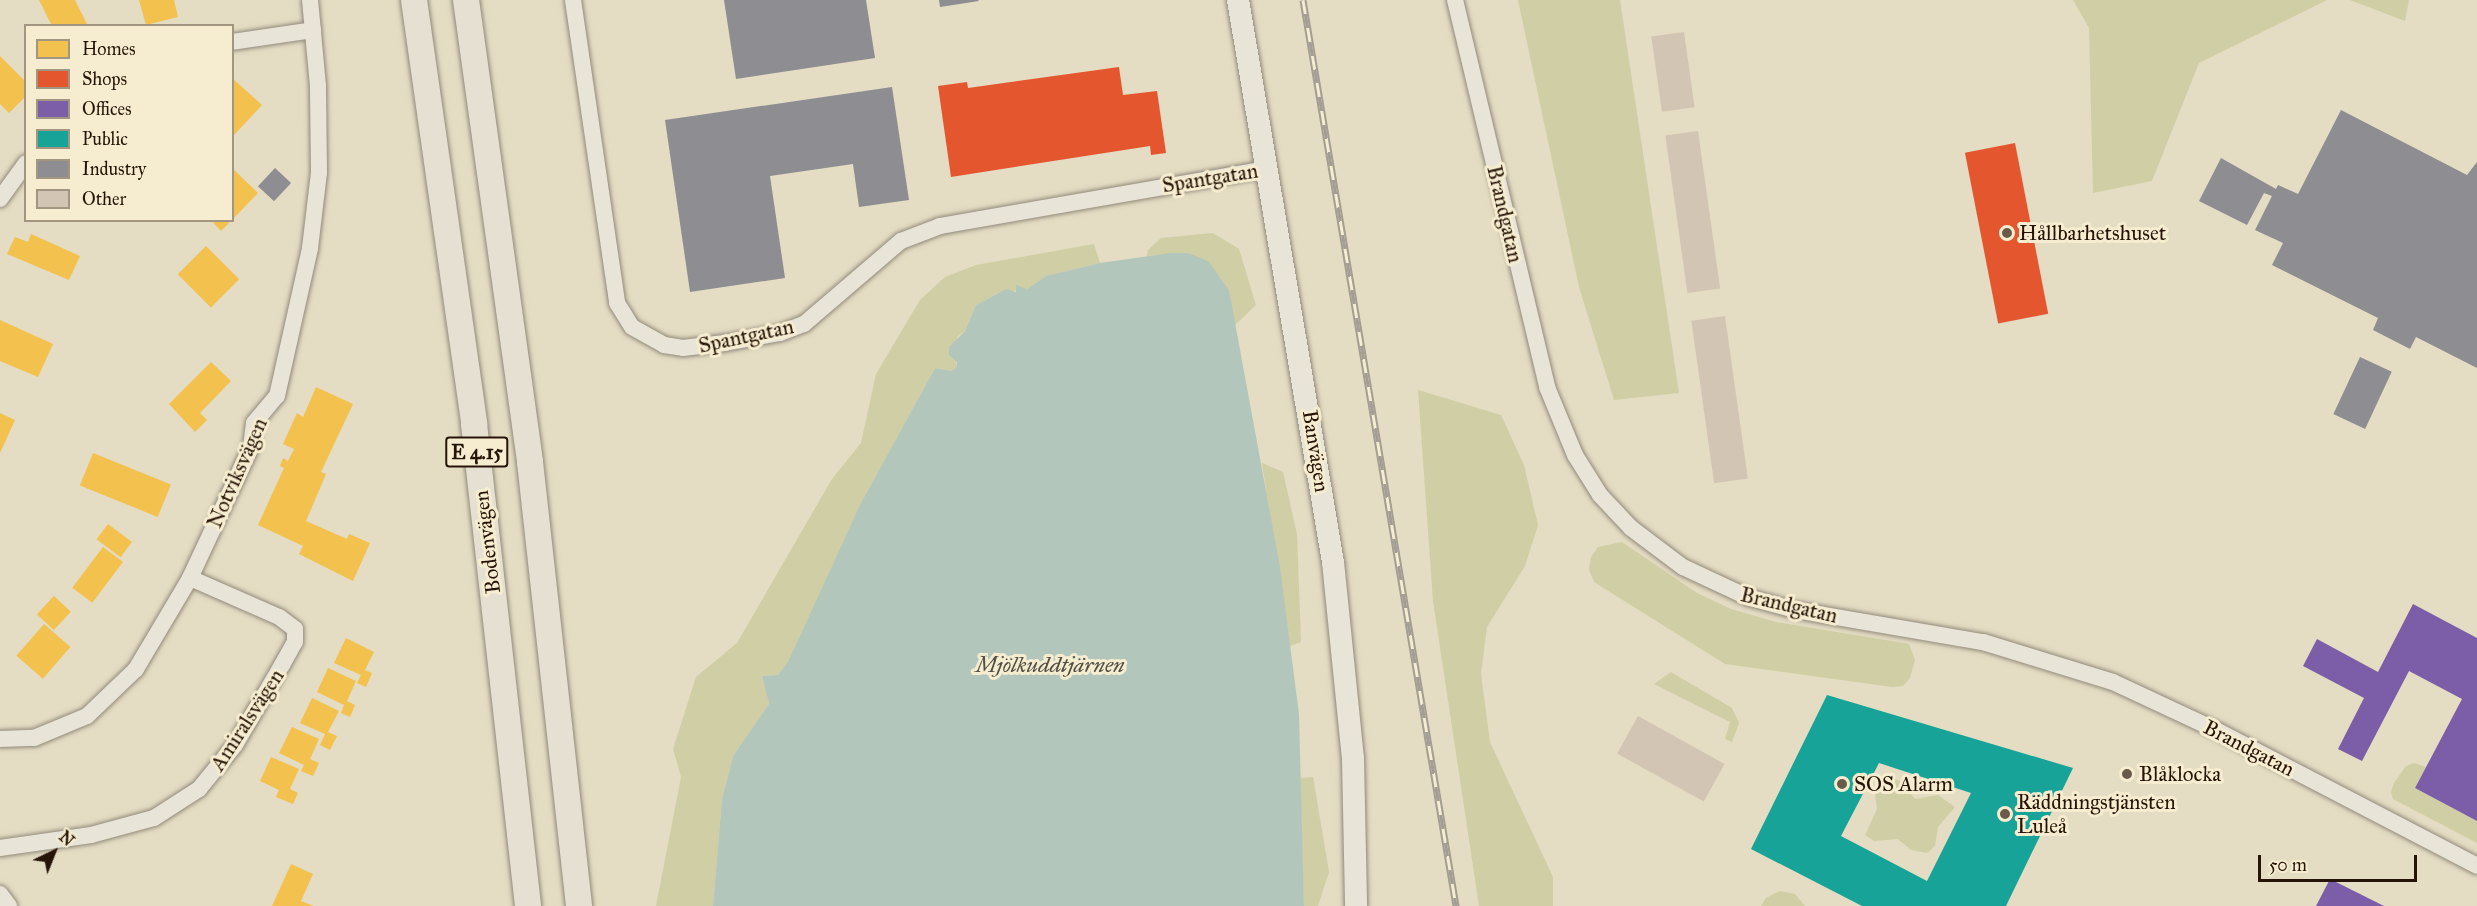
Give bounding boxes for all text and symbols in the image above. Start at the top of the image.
legend [24,24,234,222]
text: Homes [82,38,136,60]
text: Shops [82,68,127,90]
text: Offices [82,98,132,120]
text: Public [82,128,128,150]
text: Industry [82,158,146,180]
street label: Spantgatan [1160,158,1260,198]
street label: Brandgatan [1482,163,1528,265]
text: Other [82,188,126,210]
place label: Hållbarhetshuset [2019,220,2166,246]
marker: Hållbarhetshuset [2000,226,2014,240]
street label: Spantgatan [696,314,796,358]
street label: Banvägen [1297,408,1335,494]
street label: Notviksvägen [202,414,272,532]
road number: E 4.15 [444,435,510,469]
street label: Bodenvägen [468,489,506,595]
street label: Brandgatan [1738,582,1840,628]
water label: Mjölkuddtjärnen [975,652,1125,678]
street label: Amiralsvägen [205,664,289,776]
street label: Brandgatan [2199,714,2299,782]
place label: Blåklocka [2139,761,2221,787]
marker: Blåklocka [2120,767,2134,781]
place label: SOS Alarm [1854,771,1953,797]
marker: SOS Alarm [1835,777,1849,791]
place label: Räddningstjänsten Luleå [2017,789,2176,839]
marker: Räddningstjänsten Luleå [1998,807,2012,821]
north arrow [24,822,84,882]
text: N [55,827,78,850]
scale bar [2261,843,2420,881]
text: 50 m [2269,854,2307,876]

